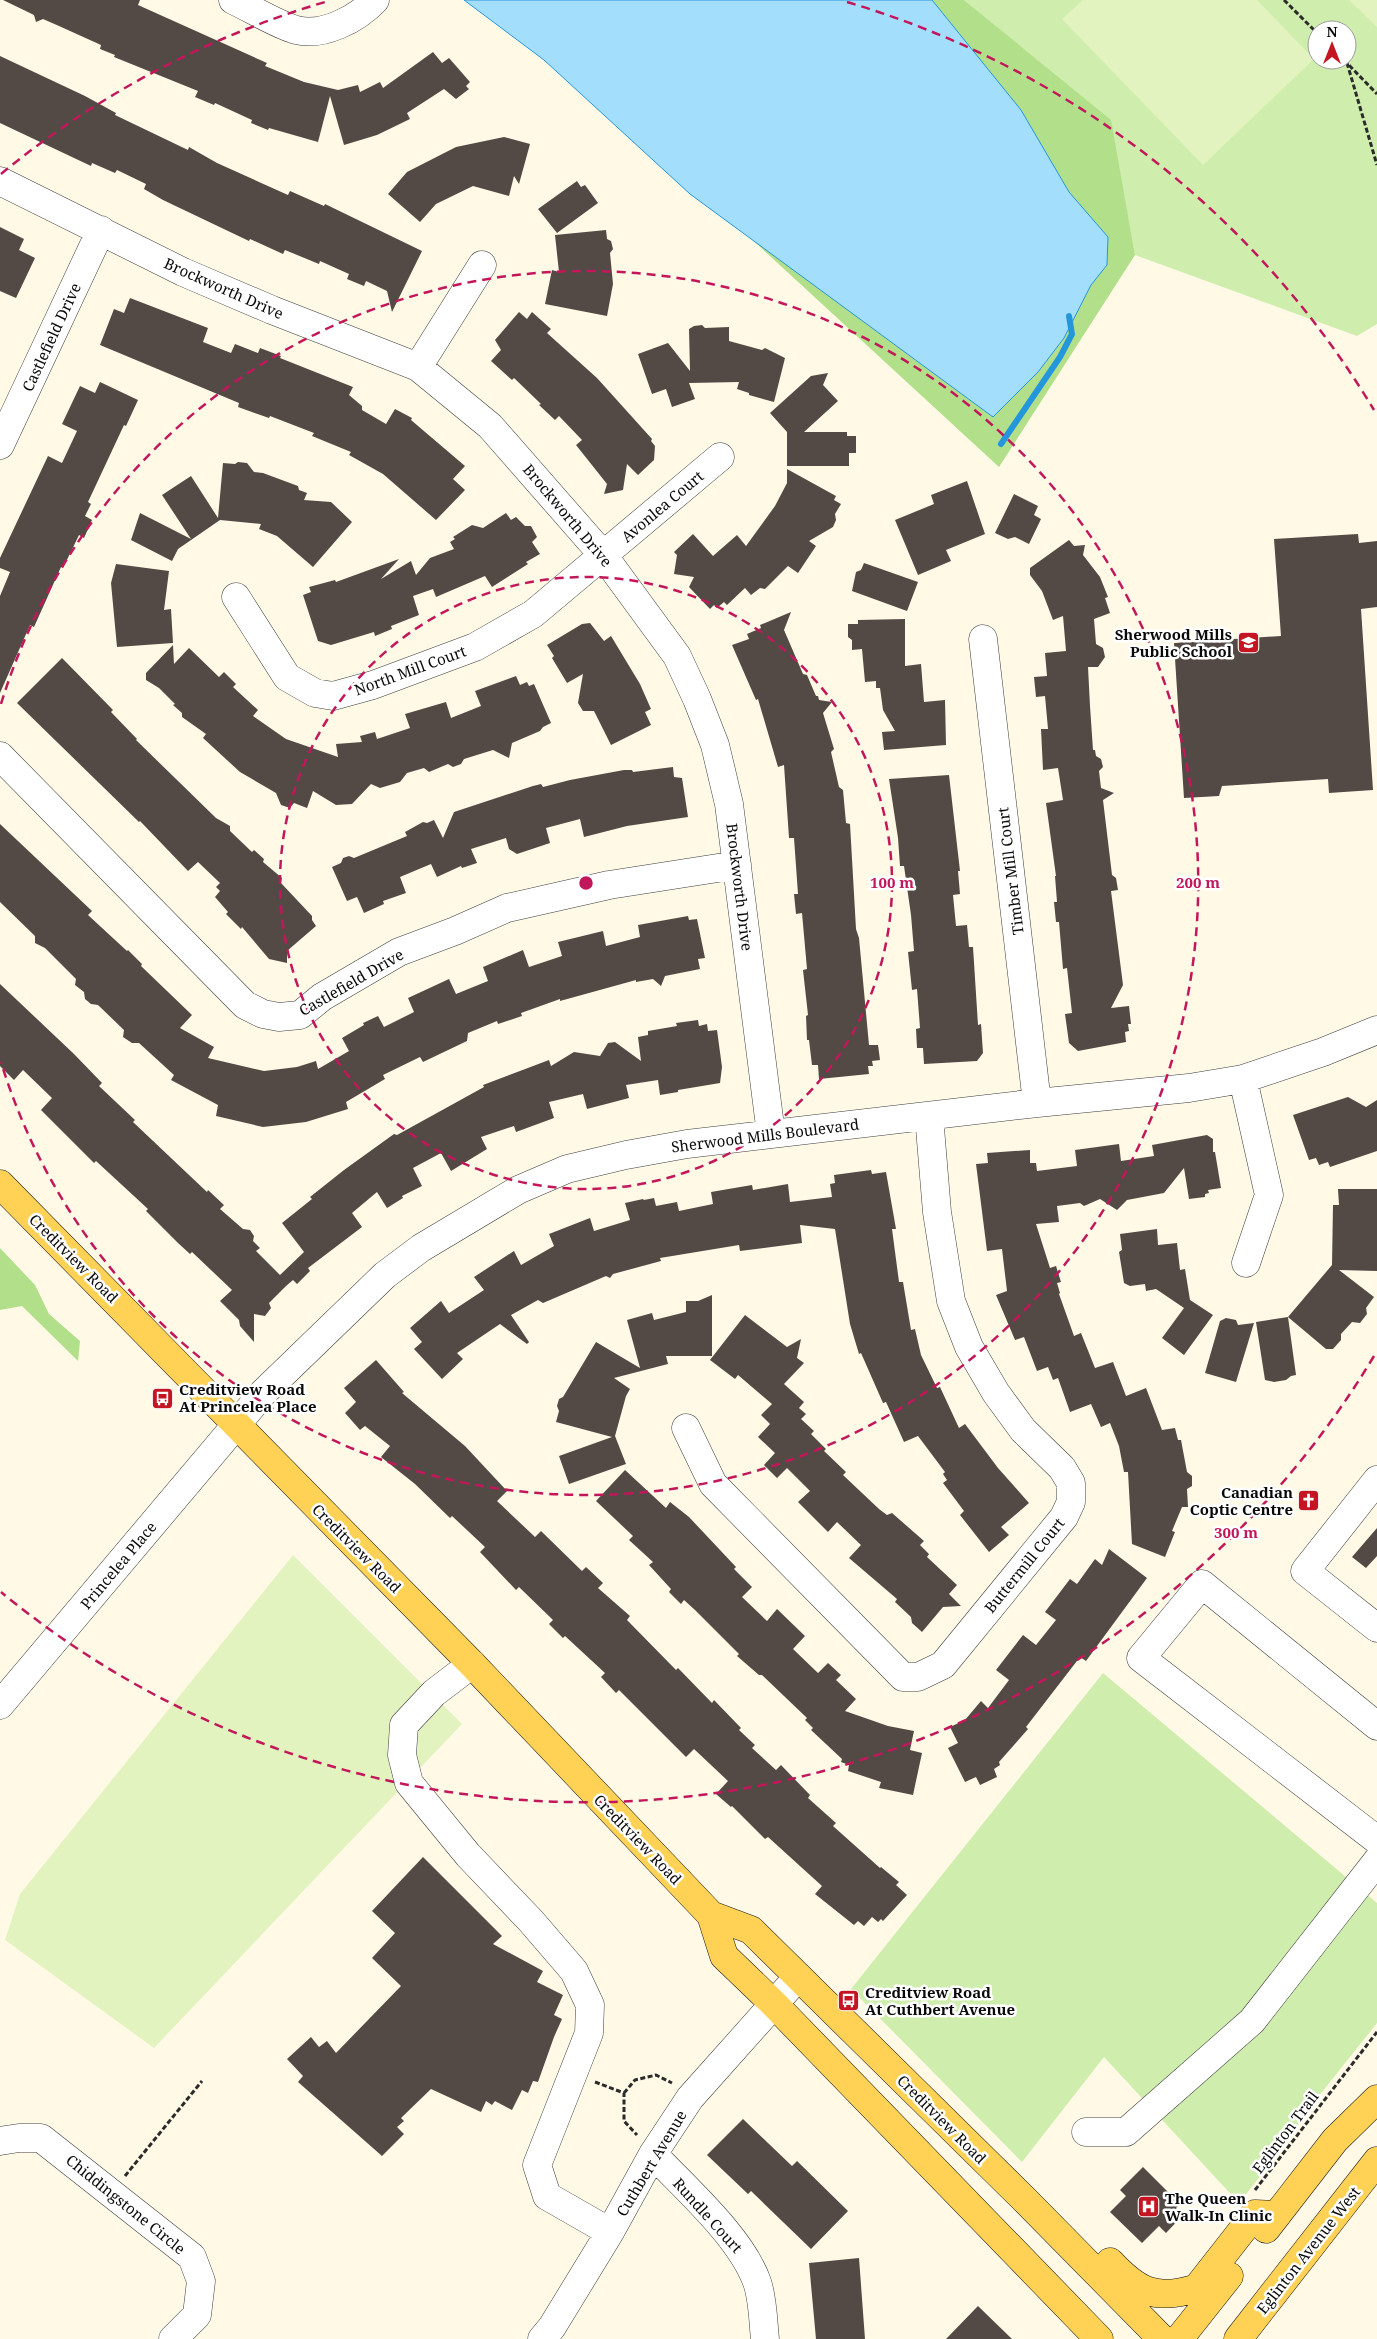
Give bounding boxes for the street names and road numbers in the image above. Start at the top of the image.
street label: Brockworth Drive [161,253,287,323]
street label: Castlefield Drive [17,279,85,395]
street label: Brockworth Drive [519,459,617,571]
street label: Avonlea Court [617,466,707,546]
street label: North Mill Court [351,640,469,700]
street label: Timber Mill Court [992,806,1028,936]
street label: Brockworth Drive [722,822,758,952]
street label: Castlefield Drive [295,944,407,1020]
street label: Sherwood Mills Boulevard [670,1114,860,1156]
street label: Creditview Road [25,1209,123,1307]
street label: Creditview Road [308,1499,406,1597]
street label: Buttermill Court [979,1513,1069,1617]
street label: Princelea Place [75,1517,161,1613]
street label: Creditview Road [590,1790,686,1888]
street label: Creditview Road [893,2070,991,2168]
street label: Eglinton Trail [1248,2087,1323,2177]
street label: Cuthbert Avenue [611,2106,691,2220]
street label: Chiddingstone Circle [62,2150,190,2258]
street label: Rundle Court [669,2173,747,2257]
street label: Eglinton Avenue West [1252,2182,1364,2318]

